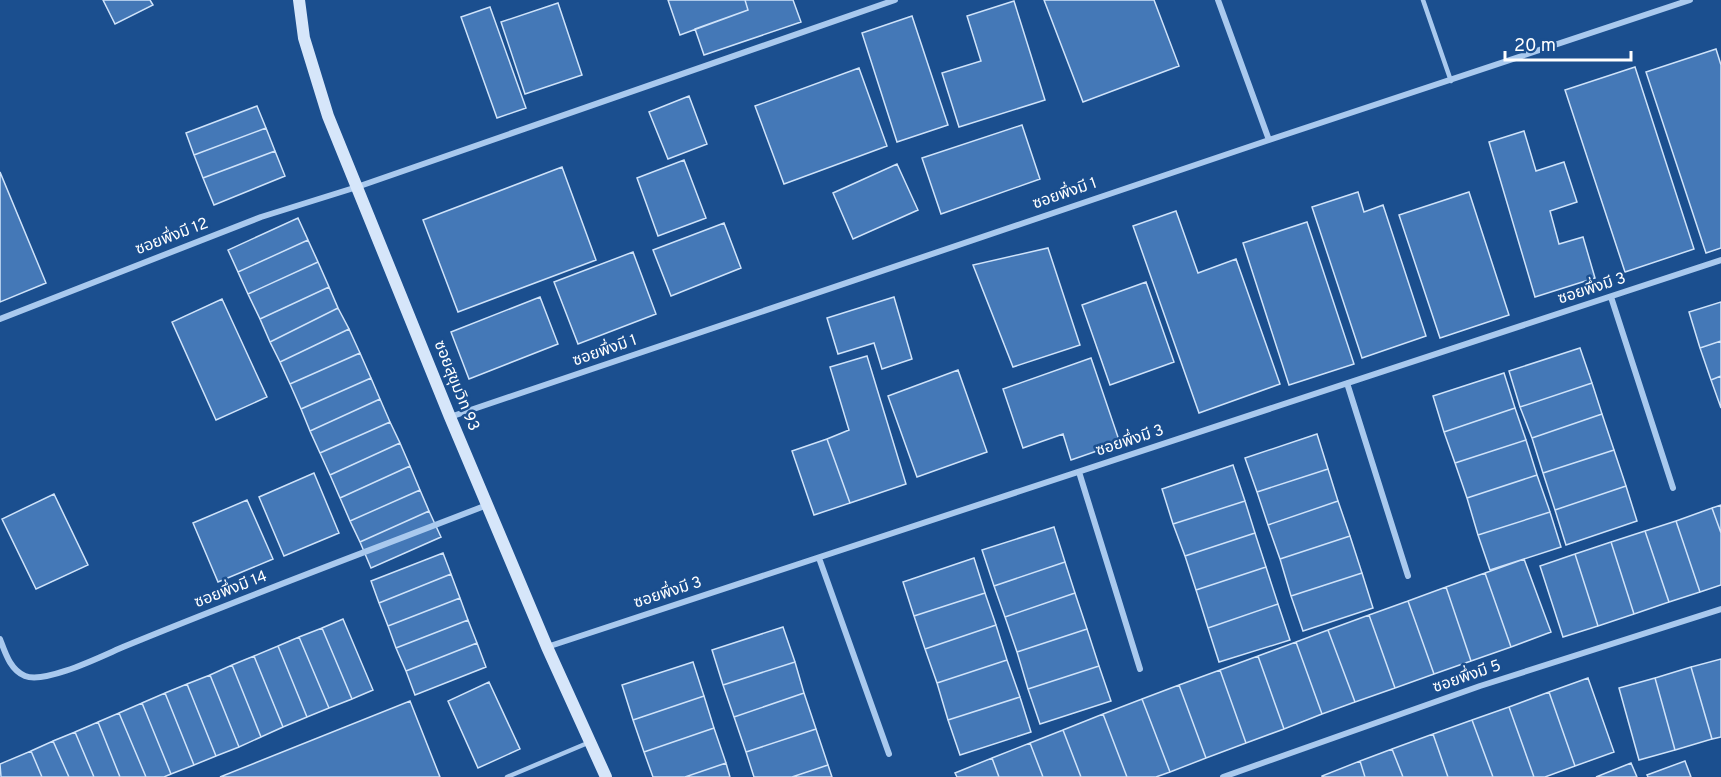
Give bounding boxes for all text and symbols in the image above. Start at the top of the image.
scale bar [1505,24,1631,62]
text: 20 m [1514,35,1556,58]
street label: ซอยพึ่งมี 1 [1029,171,1100,214]
street label: ซอยพึ่งมี 12 [132,211,211,260]
street label: ซอยพึ่งมี 3 [1554,266,1629,309]
street label: ซอยพึ่งมี 1 [569,328,640,371]
street label: ซอยสุขุมวิท 93 [429,338,483,434]
street label: ซอยพึ่งมี 3 [1092,418,1167,461]
street label: ซอยพึ่งมี 14 [191,564,270,613]
street label: ซอยพึ่งมี 3 [630,570,705,613]
street label: ซอยพึ่งมี 5 [1429,653,1504,698]

